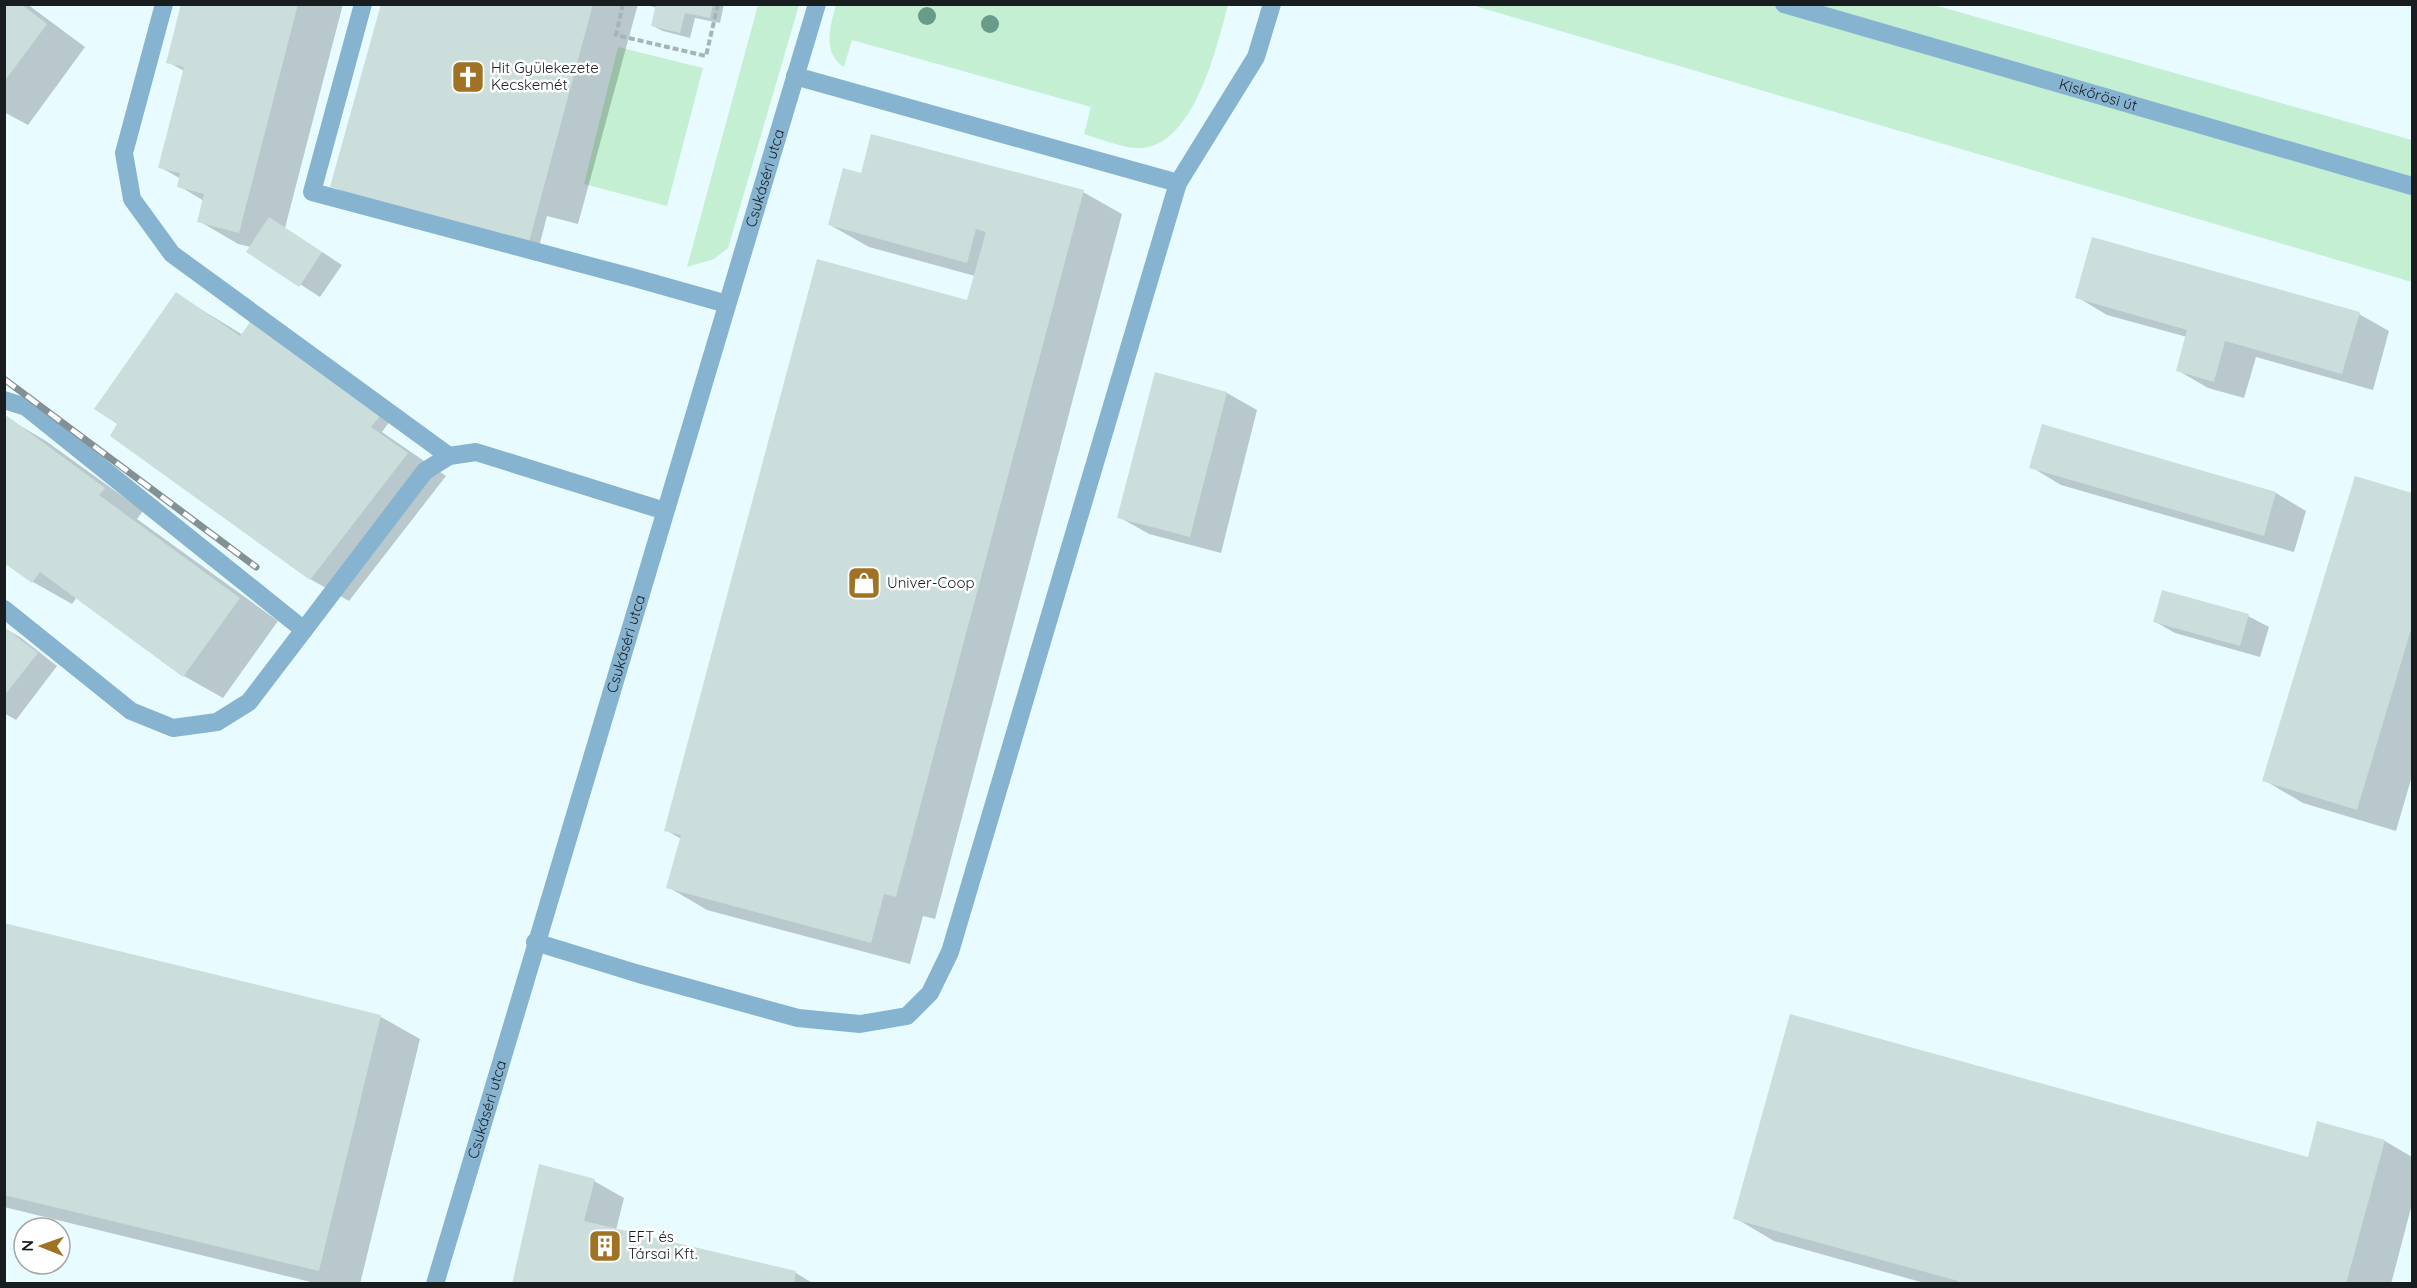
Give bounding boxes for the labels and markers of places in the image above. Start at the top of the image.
place label: Hit Gyülekezete Kecskemét [491,58,599,94]
church icon: Hit Gyülekezete Kecskemét [450,59,486,95]
shop icon: Univer-Coop [846,565,882,601]
place label: Univer-Coop [887,573,975,592]
place label: EFT és Társai Kft. [628,1227,697,1263]
building icon: EFT és Társai Kft. [587,1228,623,1264]

